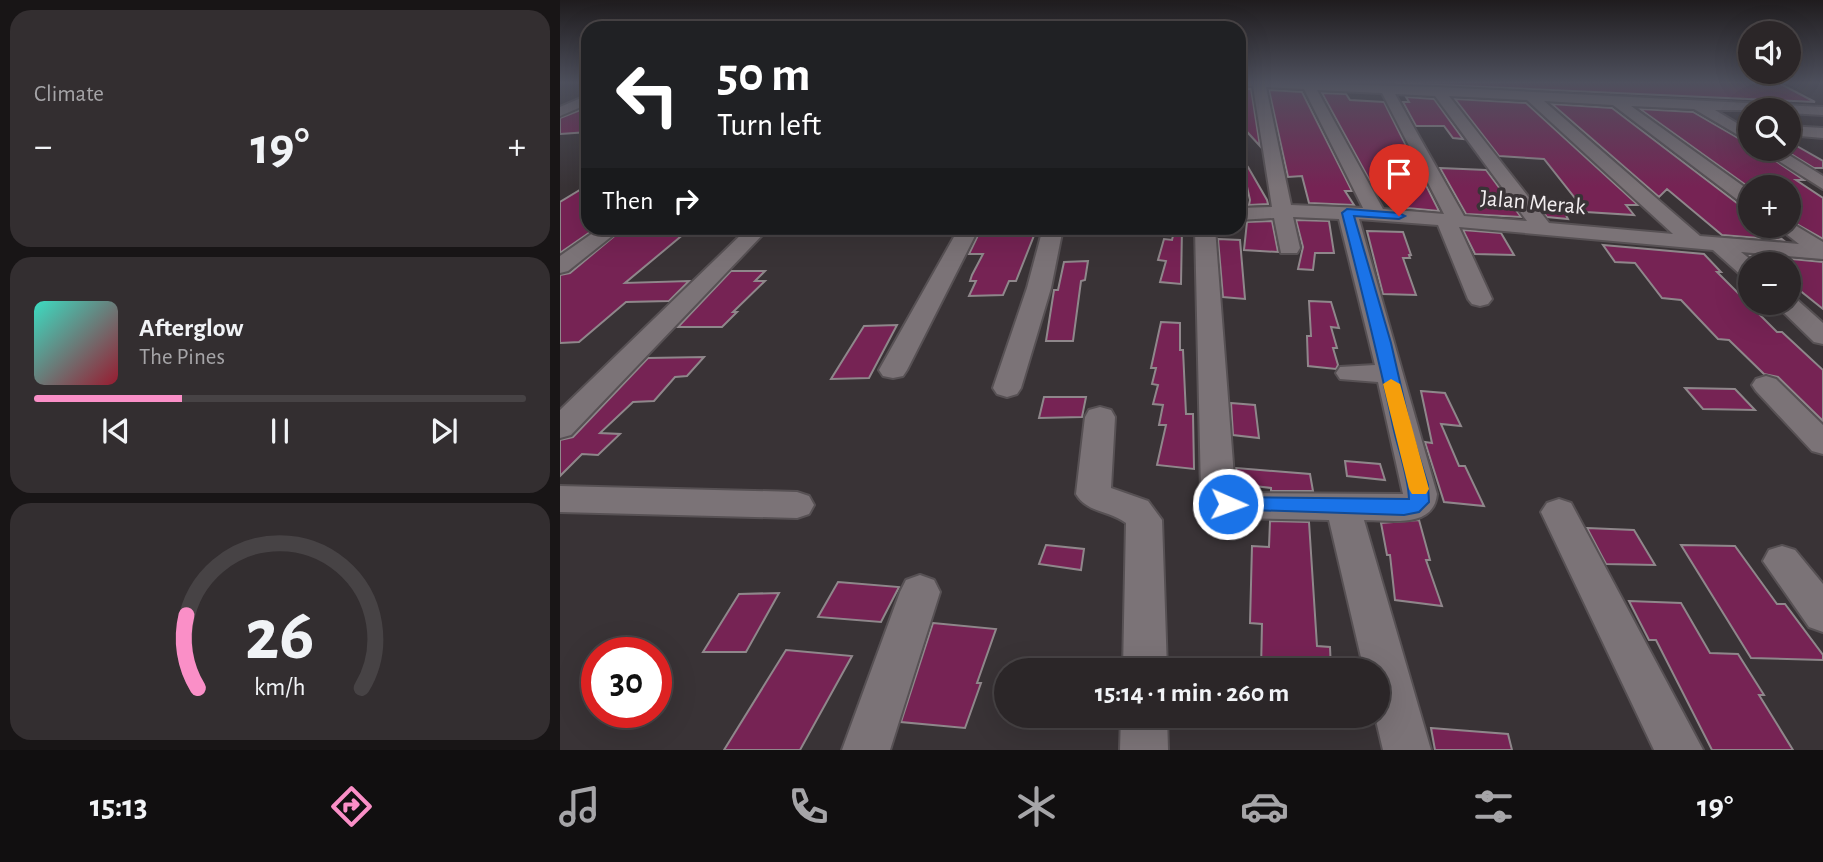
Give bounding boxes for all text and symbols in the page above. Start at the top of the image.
map controls [1738,21,1801,315]
button: sound [1738,21,1801,84]
icon: left [602,49,693,140]
text: 50 m [717,51,811,100]
text: Climate [34,83,104,106]
button: search [1738,98,1801,161]
text: Turn left [717,109,821,141]
text: 19° [250,121,310,173]
text: − [34,128,52,166]
text: + [508,128,526,166]
pin [1369,144,1429,216]
icon: arrive [1380,155,1418,193]
button: + [1738,175,1801,238]
icon: right [667,182,705,220]
street label: Jalan Merak [1479,187,1587,219]
text: Then [602,188,653,214]
button: − [1738,252,1801,315]
text: Afterglow [139,315,243,341]
text: The Pines [139,346,225,369]
icon: previous [97,412,135,450]
icon: pause [261,412,299,450]
icon: next [425,412,463,450]
position arrow [1191,467,1265,541]
text: 26 [245,600,315,673]
speed limit sign: 30 [581,637,672,728]
text: km/h [254,674,306,699]
text: 15:14 · 1 min · 260 m [1095,680,1289,706]
icon: directions [327,782,376,831]
icon: music [555,782,604,831]
icon: phone [784,782,833,831]
icon: climate [1012,782,1061,831]
icon: car [1240,782,1289,831]
icon: filters [1469,782,1518,831]
text: 15:13 [90,790,148,822]
text: 19° [1697,790,1733,822]

